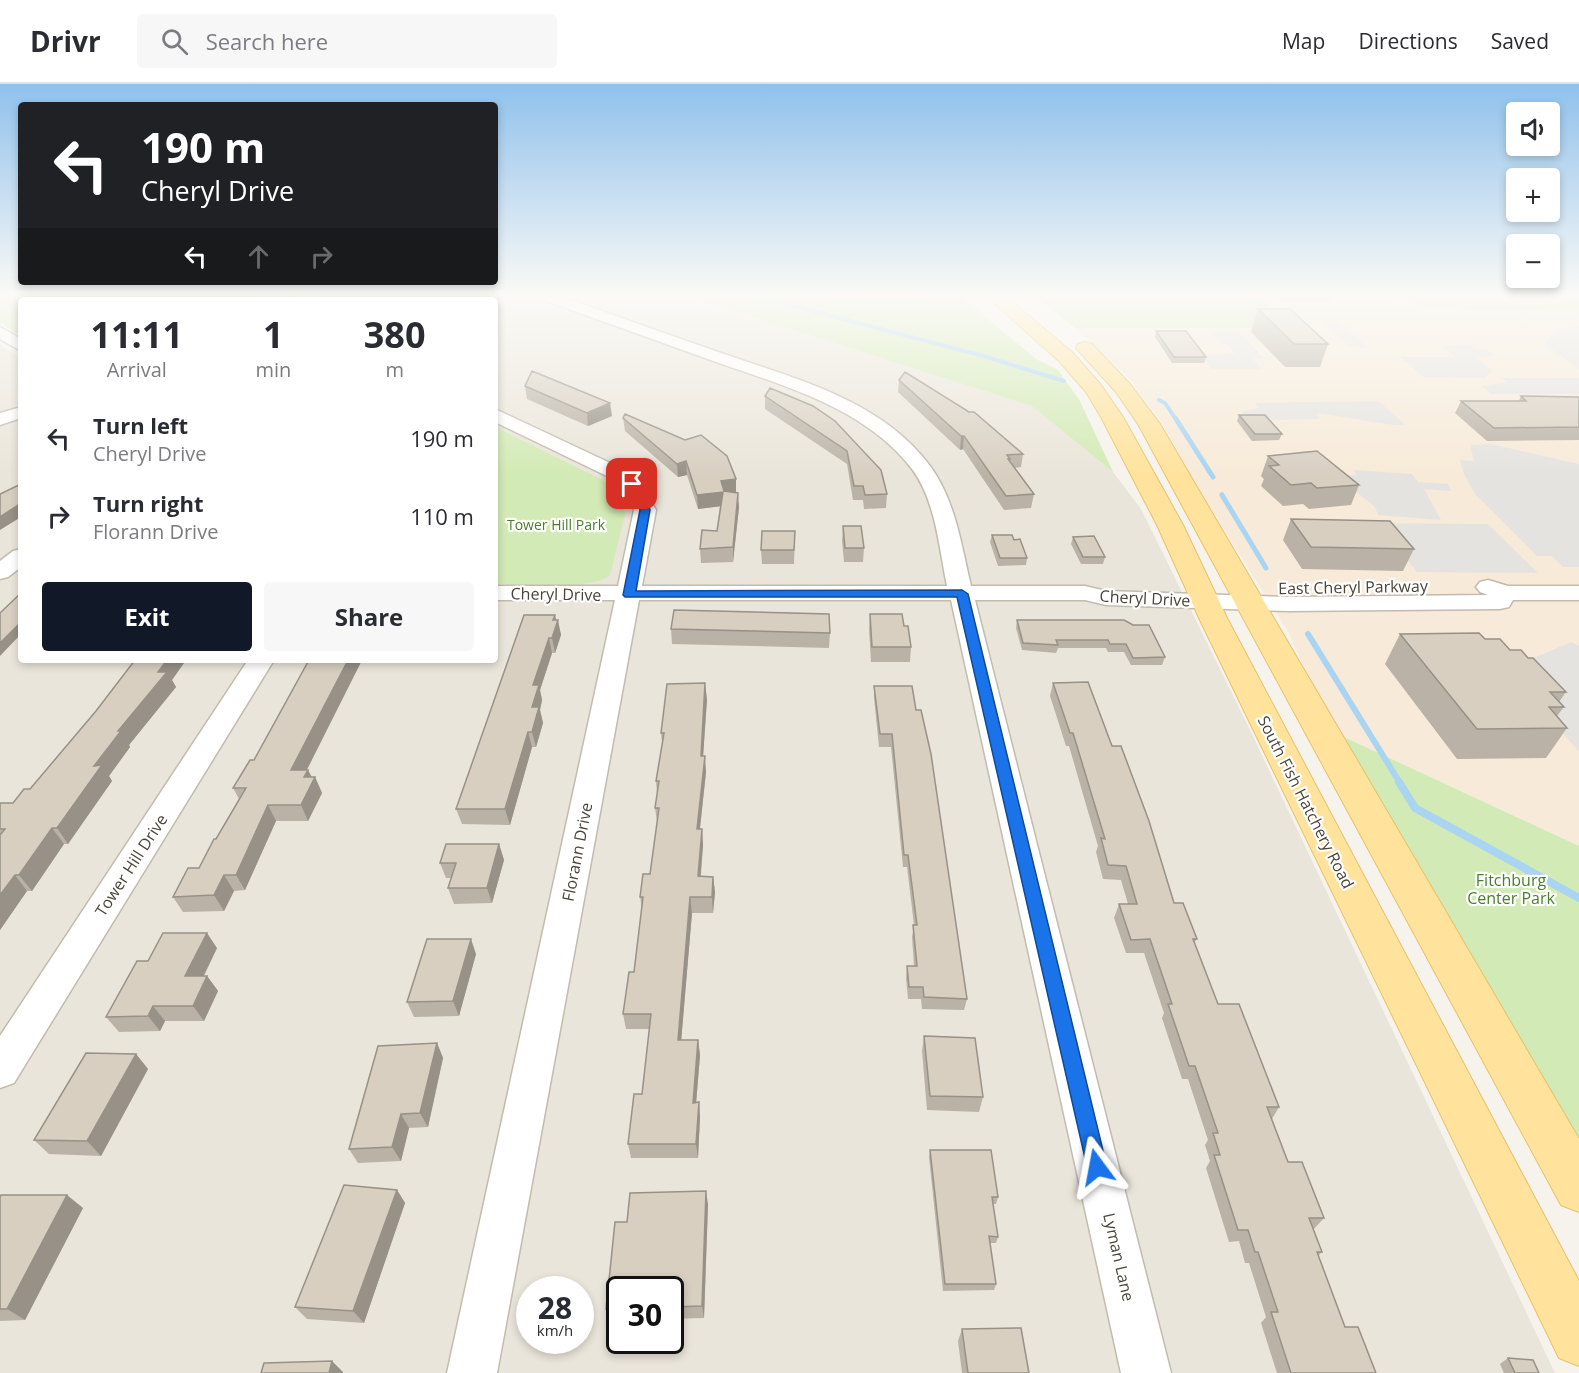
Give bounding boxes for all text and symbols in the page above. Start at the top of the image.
search box [137,14,557,68]
text: Drivr [30,22,101,60]
icon: search [158,25,191,58]
text: Search here [206,26,328,56]
text: Map [1282,27,1325,55]
text: Directions [1358,27,1458,55]
text: Saved [1491,27,1549,55]
map controls [1506,102,1560,288]
button: sound [1506,102,1560,156]
text: 190 m [141,118,265,175]
icon: left [42,126,120,204]
button: + [1506,168,1560,222]
text: Cheryl Drive [141,172,294,209]
button: − [1506,234,1560,288]
icon: left [179,240,212,273]
icon: ahead [242,240,275,273]
icon: right [305,240,338,273]
text: 11:11 [90,310,183,359]
text: 1 [263,310,284,359]
text: 380 [364,310,426,359]
text: Arrival [107,356,167,383]
text: min [255,356,291,383]
text: m [385,356,404,383]
text: Turn left [93,410,188,440]
icon: left [42,422,75,455]
text: 190 m [410,423,474,453]
text: Cheryl Drive [93,440,207,467]
pin [606,458,657,509]
icon: arrive [615,467,648,500]
text: Turn right [93,488,204,518]
icon: right [42,500,75,533]
text: 110 m [410,501,474,531]
park label: Tower Hill Park [507,515,606,534]
text: Florann Drive [93,518,218,545]
street label: East Cheryl Parkway [1278,575,1429,599]
button: Exit [42,582,252,651]
button: Share [264,582,474,651]
street label: Cheryl Drive [510,582,602,606]
street label: Cheryl Drive [1099,585,1191,611]
street label: South Fish Hatchery Road [1253,712,1359,892]
street label: Florann Drive [557,801,597,903]
street label: Tower Hill Drive [90,810,172,920]
park label: Fitchburg Center Park [1467,869,1555,909]
position arrow [1065,1135,1129,1199]
street label: Lyman Lane [1098,1211,1140,1303]
speed limit sign: 30 [606,1276,684,1354]
text: 28 [538,1287,572,1328]
text: km/h [537,1320,573,1340]

